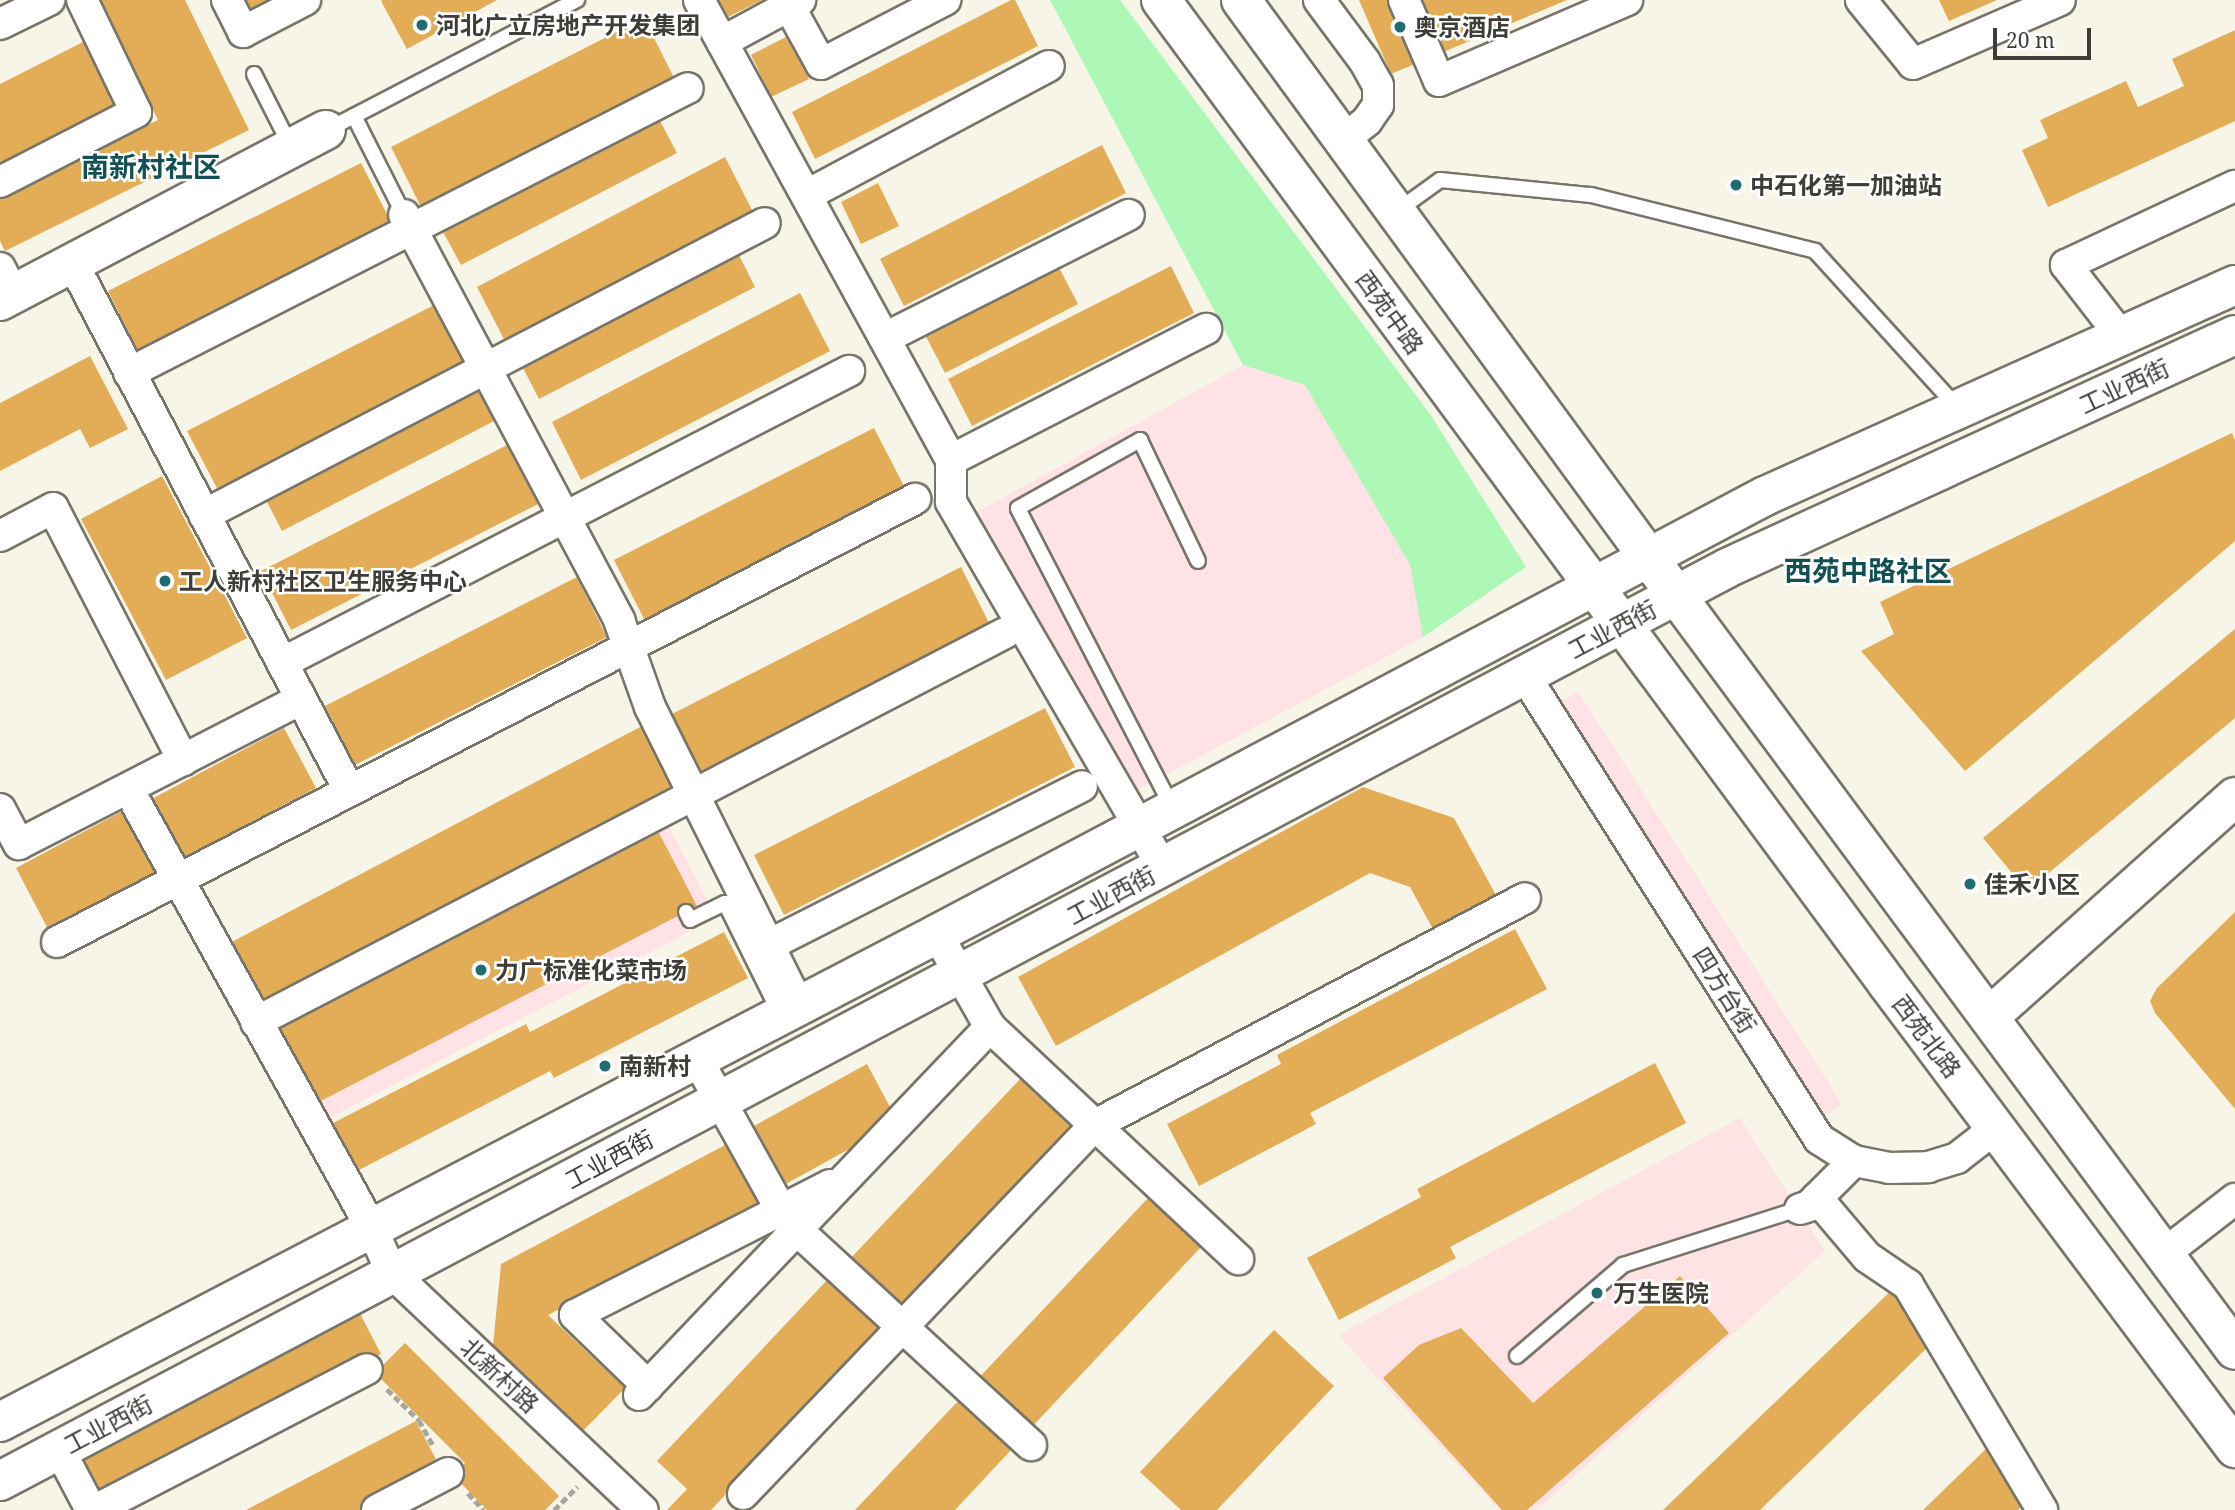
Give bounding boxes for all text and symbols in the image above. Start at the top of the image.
place label: 河北广立房地产开发集团 [436,11,700,39]
place label: 奥京酒店 [1414,13,1510,41]
scale bar [1997,14,2095,58]
marker: 河北广立房地产开发集团 [414,17,430,33]
marker: 奥京酒店 [1392,19,1408,35]
text: 20 m [2006,26,2055,54]
district label: 南新村社区 [81,149,221,183]
place label: 中石化第一加油站 [1750,171,1942,199]
marker: 中石化第一加油站 [1728,177,1744,193]
street label: 西苑中路 [1350,265,1430,359]
street label: 工业西街 [2074,353,2174,419]
district label: 西苑中路社区 [1784,553,1952,587]
place label: 工人新村社区卫生服务中心 [179,567,467,595]
marker: 工人新村社区卫生服务中心 [157,573,173,589]
street label: 工业西街 [1563,594,1661,664]
street label: 工业西街 [1062,860,1160,930]
place label: 佳禾小区 [1984,870,2080,898]
marker: 佳禾小区 [1962,876,1978,892]
street label: 四方台街 [1687,942,1763,1038]
place label: 力广标准化菜市场 [495,956,687,984]
marker: 力广标准化菜市场 [473,962,489,978]
street label: 西苑北路 [1887,989,1967,1083]
place label: 南新村 [619,1052,691,1080]
marker: 南新村 [597,1058,613,1074]
street label: 工业西街 [560,1124,658,1194]
place label: 万生医院 [1613,1279,1709,1307]
marker: 万生医院 [1587,1283,1607,1303]
street label: 北新村路 [455,1332,545,1418]
street label: 工业西街 [59,1389,157,1459]

